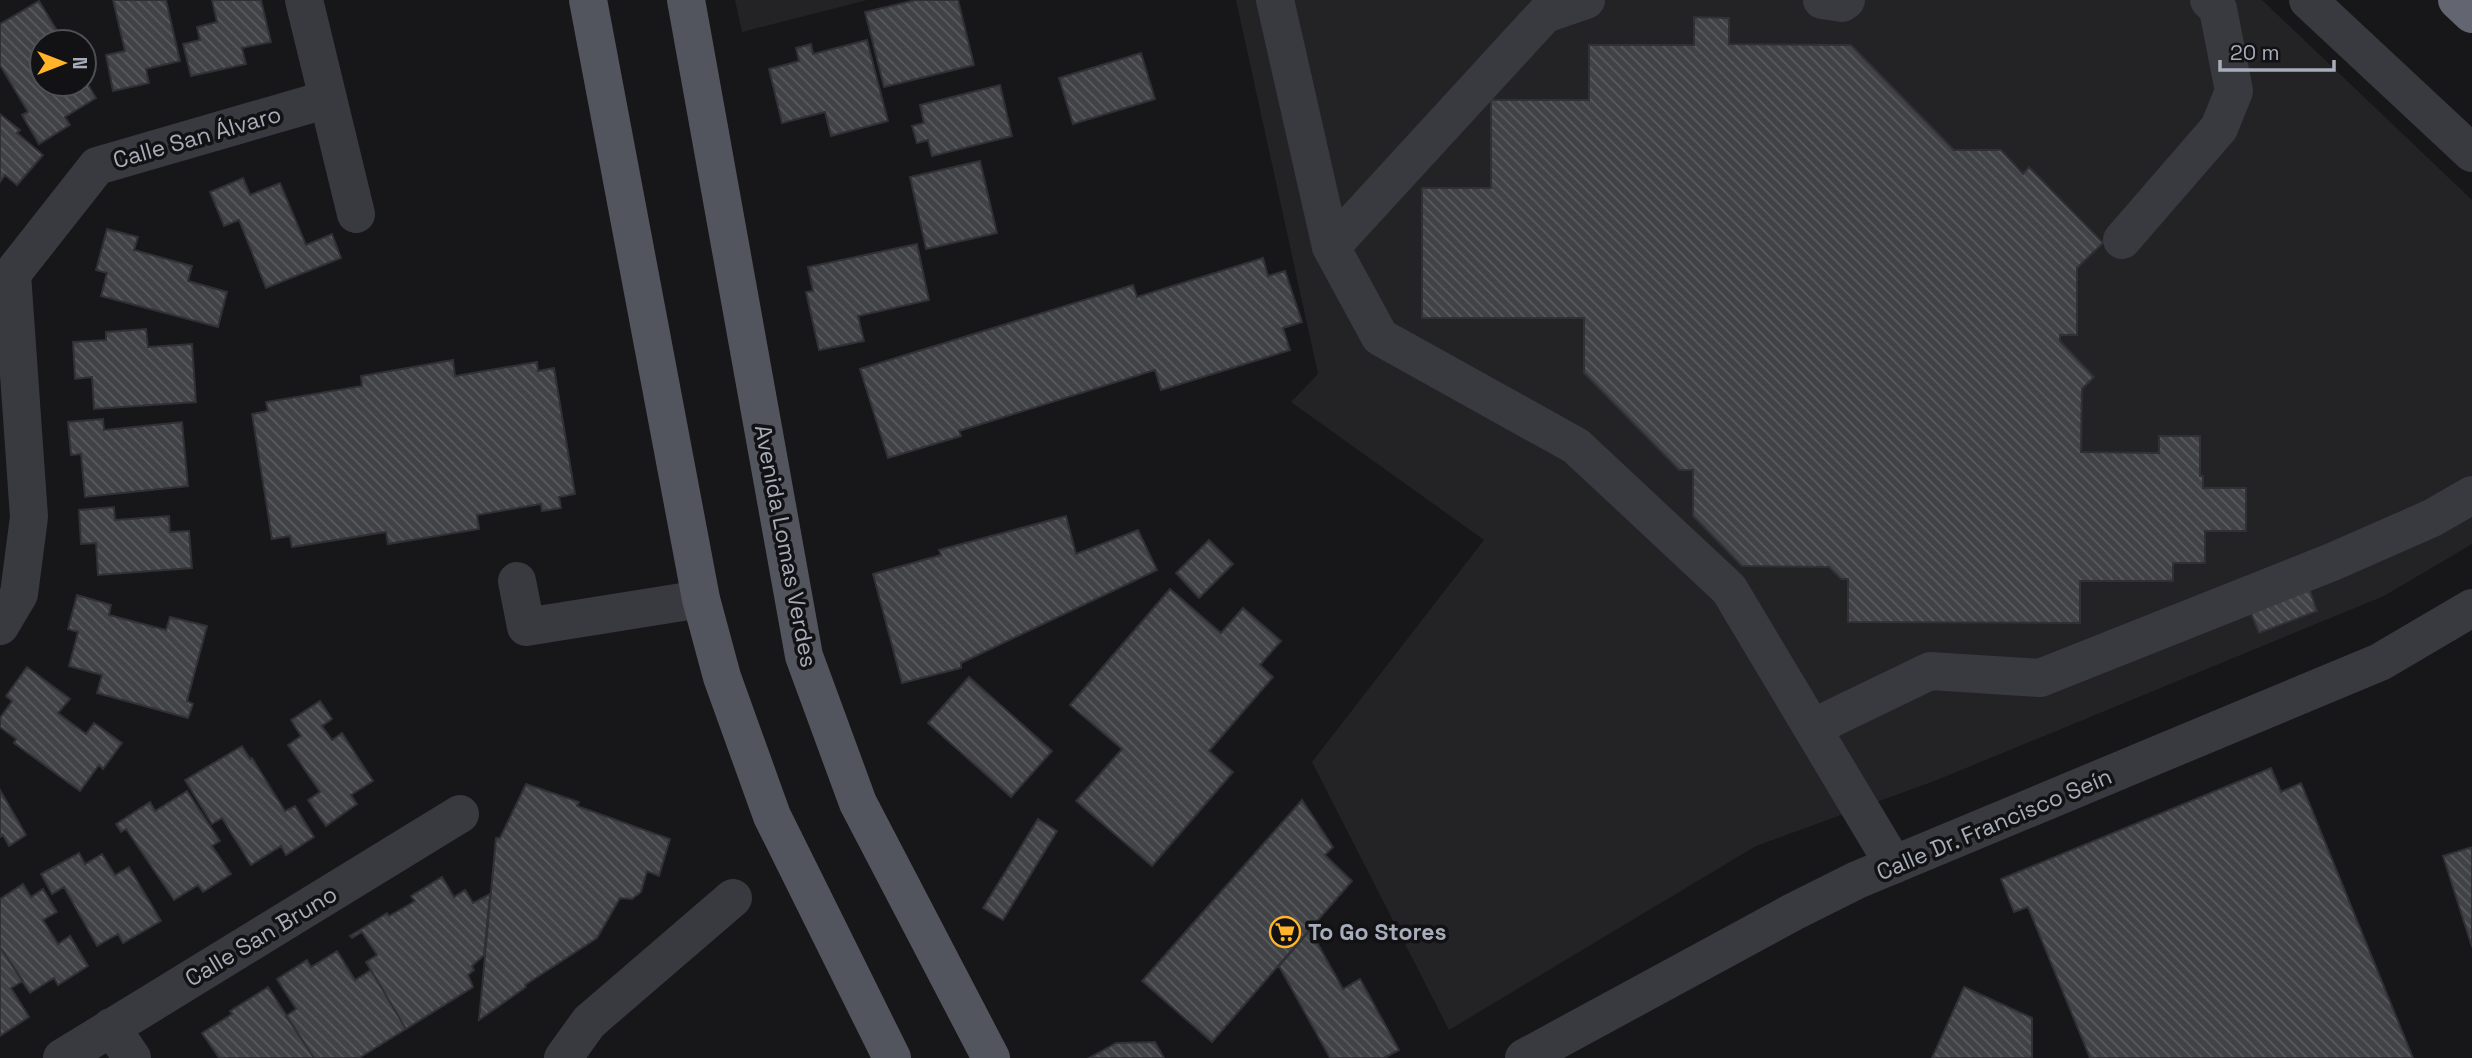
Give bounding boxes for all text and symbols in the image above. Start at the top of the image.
north arrow [28,28,98,98]
scale bar [2220,28,2334,72]
text: 20 m [2230,39,2280,66]
text: N [67,57,92,69]
street label: Calle San Álvaro [109,99,285,175]
street label: Avenida Lomas Verdes [748,422,824,670]
street label: Calle Dr. Francisco Seín [1872,761,2116,887]
street label: Calle San Bruno [179,879,343,993]
supermarket icon: To Go Stores [1268,915,1302,949]
place label: To Go Stores [1308,917,1447,947]

